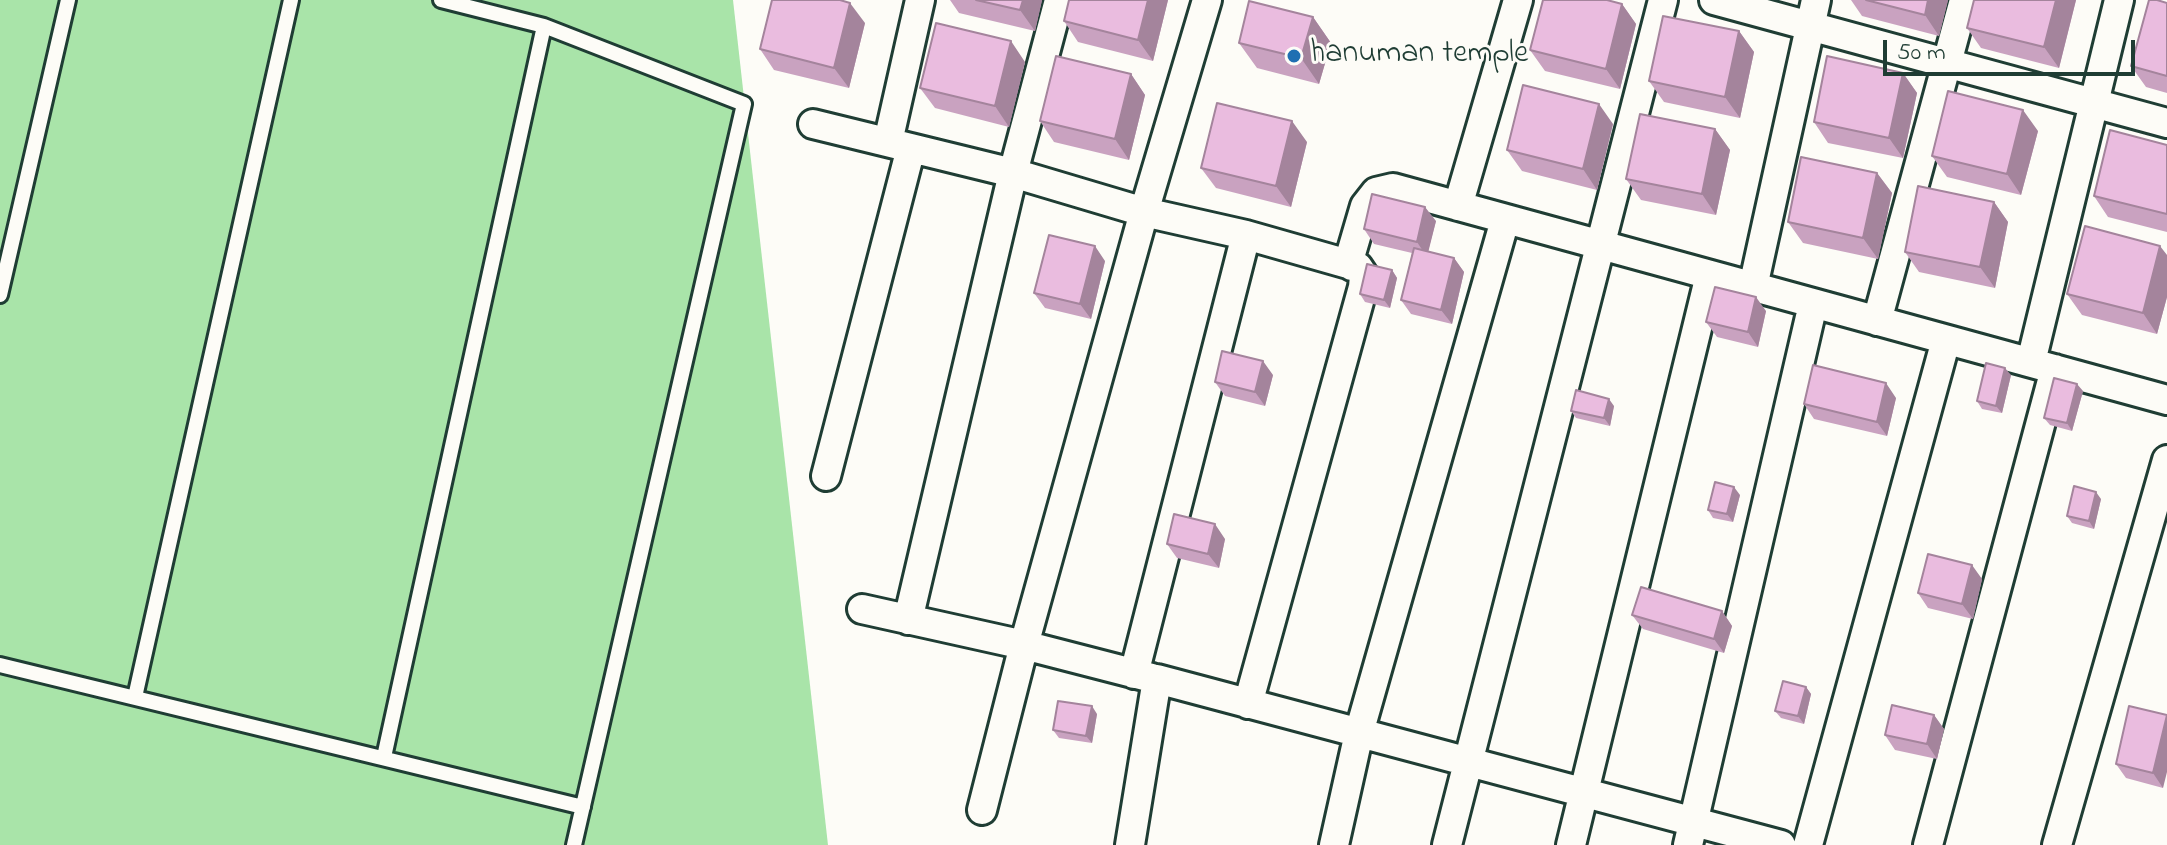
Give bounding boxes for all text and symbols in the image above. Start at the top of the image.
scale bar [1887,24,2139,74]
text: 50 m [1897,36,1946,71]
place label: hanuman temple [1310,37,1528,75]
marker: hanuman temple [1285,47,1303,65]

